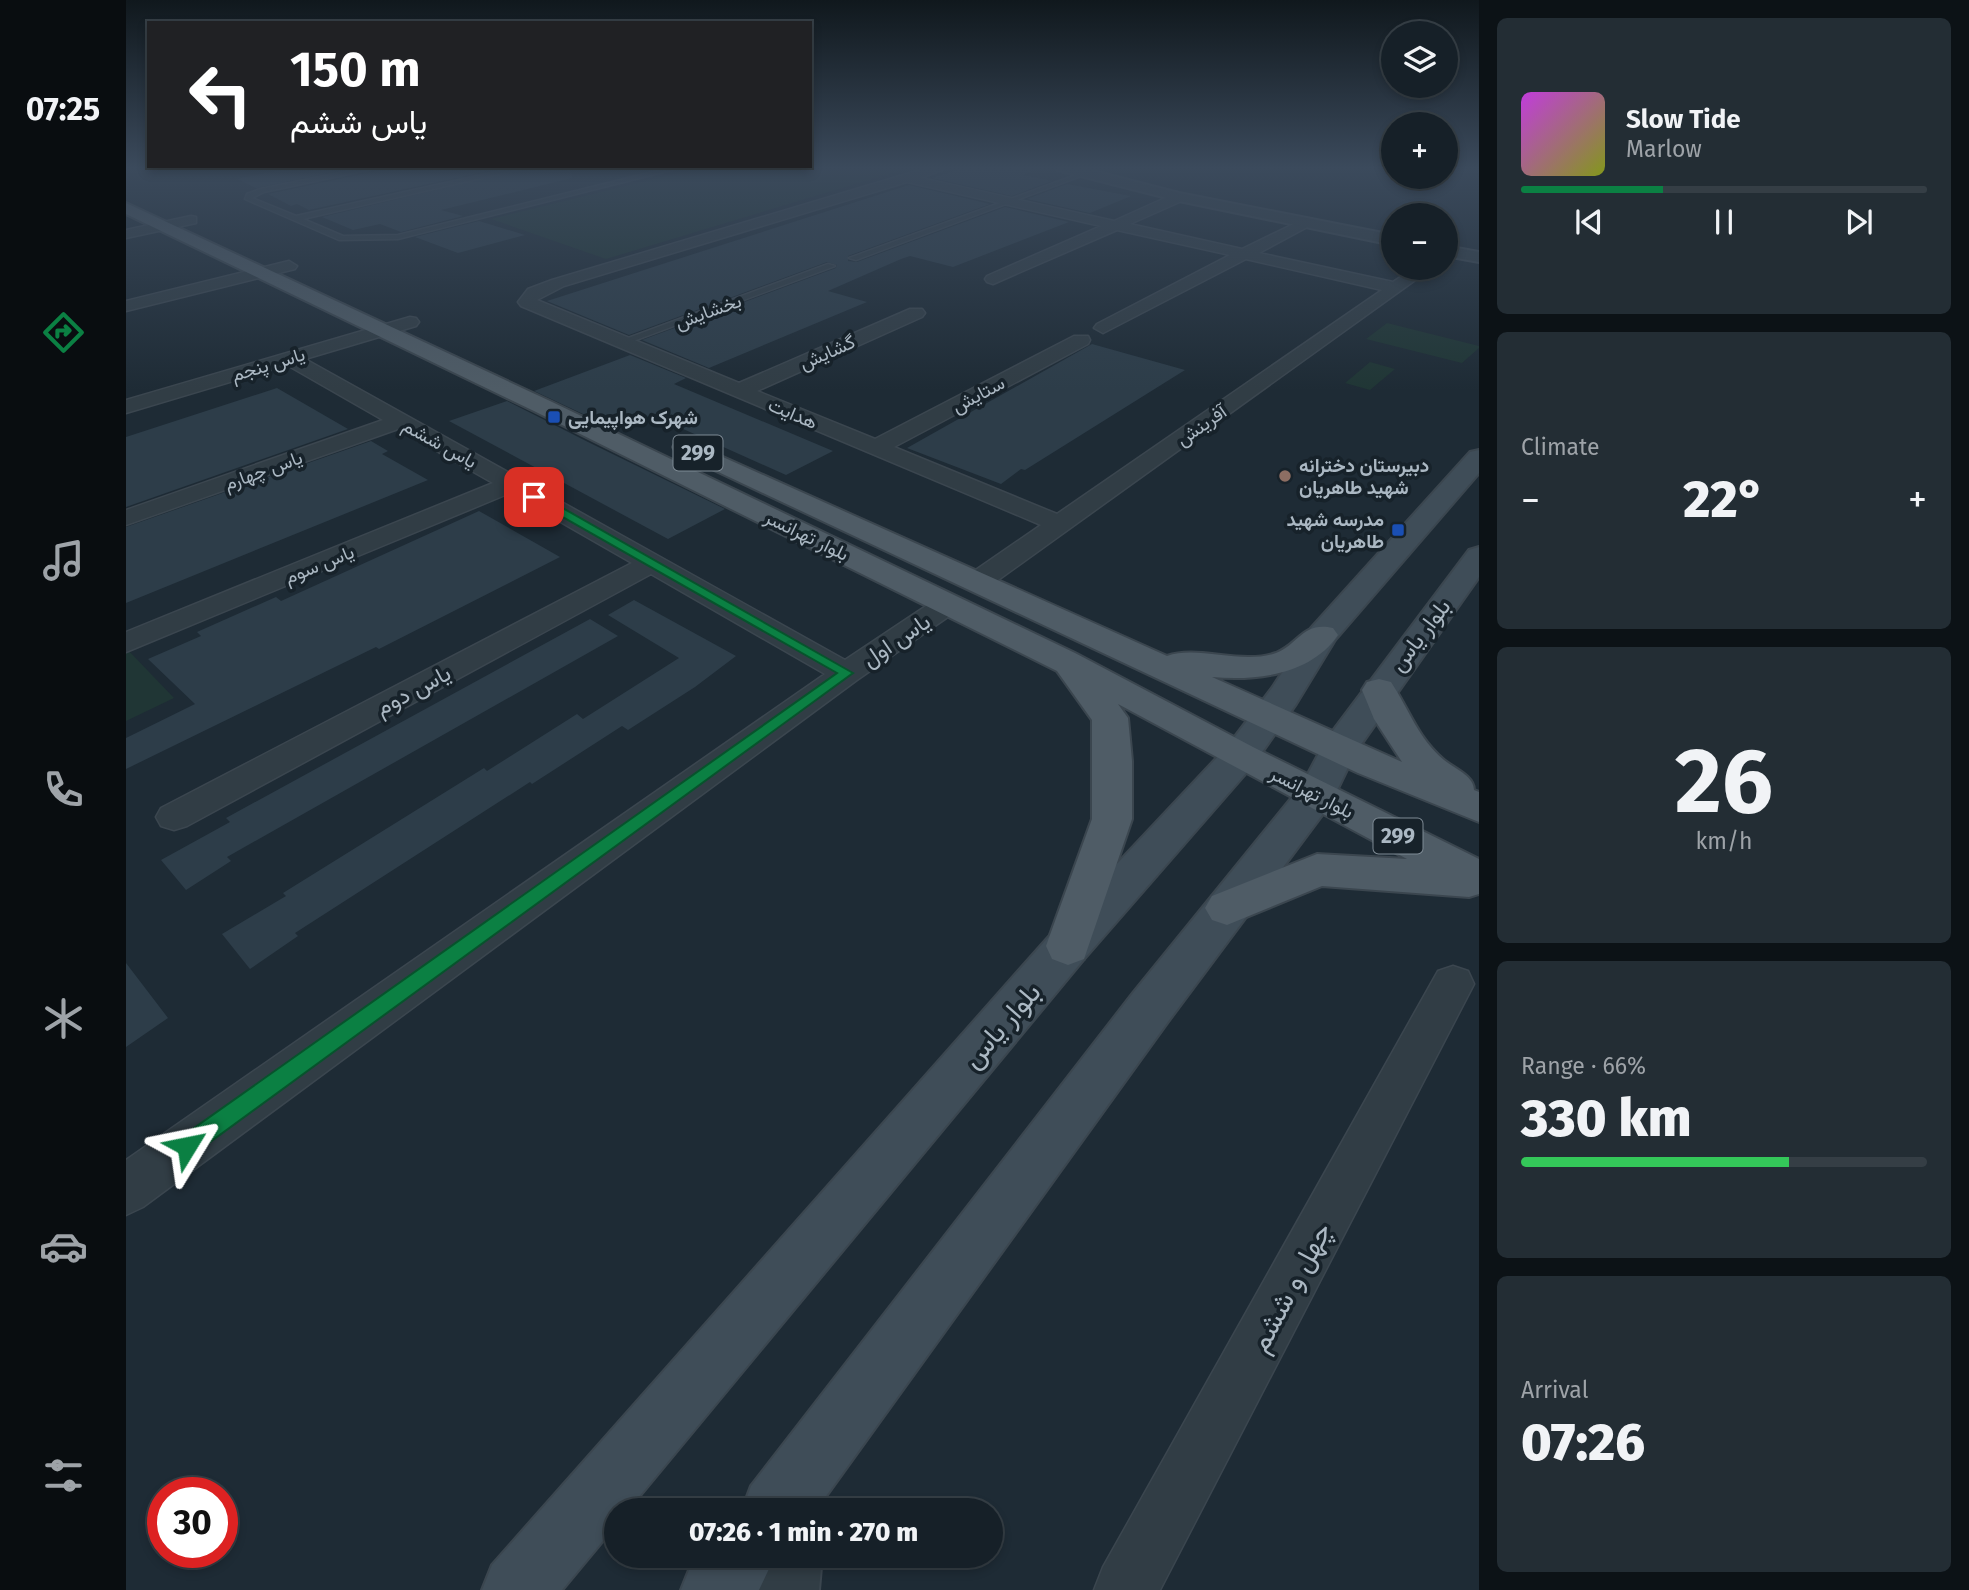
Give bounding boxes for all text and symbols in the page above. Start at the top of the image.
map controls [1381,21,1458,280]
button: layers [1381,21,1458,98]
text: 150 m [290,40,421,99]
icon: left [175,49,266,140]
text: 07:25 [26,90,100,128]
text: یاس ششم [290,103,427,141]
text: Slow Tide [1626,104,1741,135]
button: + [1381,112,1458,189]
text: Marlow [1626,135,1702,163]
button: − [1381,203,1458,280]
icon: previous [1570,203,1608,241]
icon: pause [1705,203,1743,241]
icon: next [1840,203,1878,241]
street label: بخشایش [672,289,745,334]
icon: directions [39,308,88,357]
street label: گشایش [796,330,859,375]
street label: یاس پنجم [229,342,308,388]
street label: ستایش [948,371,1009,418]
street label: هدایت [765,393,821,434]
street label: آفرینش [1172,399,1232,451]
place label: شهرک هواپیمایی [568,406,698,431]
marker: شهرک هواپیمایی [546,409,562,425]
street label: یاس ششم [398,414,481,474]
text: Climate [1521,433,1600,461]
road number: 299 [674,435,722,470]
street label: یاس چهارم [221,446,306,497]
place label: دبیرستان دخترانه شهید طاهریان [1299,454,1429,500]
pin [504,467,564,527]
marker: دبیرستان دخترانه شهید طاهریان [1277,468,1293,484]
text: 22° [1683,468,1765,531]
text: − [1521,477,1540,523]
text: + [1908,477,1927,523]
icon: arrive [515,478,553,516]
street label: بلوار تهرانسر [760,505,853,566]
place label: مدرسه شهید طاهریان [1286,508,1384,554]
marker: مدرسه شهید طاهریان [1390,522,1406,538]
icon: music [39,536,88,585]
street label: یاس سوم [281,540,358,590]
street label: بلوار یاس [1384,593,1457,678]
street label: یاس اول [856,607,936,674]
street label: یاس دوم [371,659,456,722]
text: 26 [1675,727,1773,836]
street label: بلوار تهرانسر [1265,761,1357,823]
icon: phone [39,765,88,814]
road number: 299 [1374,818,1422,854]
text: km/h [1696,827,1752,855]
street label: بلوار یاس [955,976,1048,1075]
icon: climate [39,994,88,1043]
text: Range · 66% [1521,1052,1646,1080]
text: 330 km [1521,1087,1692,1150]
position arrow [150,1109,224,1183]
street label: چهل و ششم [1242,1217,1340,1359]
icon: car [39,1222,88,1271]
text: Arrival [1521,1376,1588,1404]
text: 07:26 [1521,1411,1645,1474]
icon: filters [39,1451,88,1500]
speed limit sign: 30 [147,1477,238,1568]
text: 07:26 · 1 min · 270 m [689,1517,918,1548]

